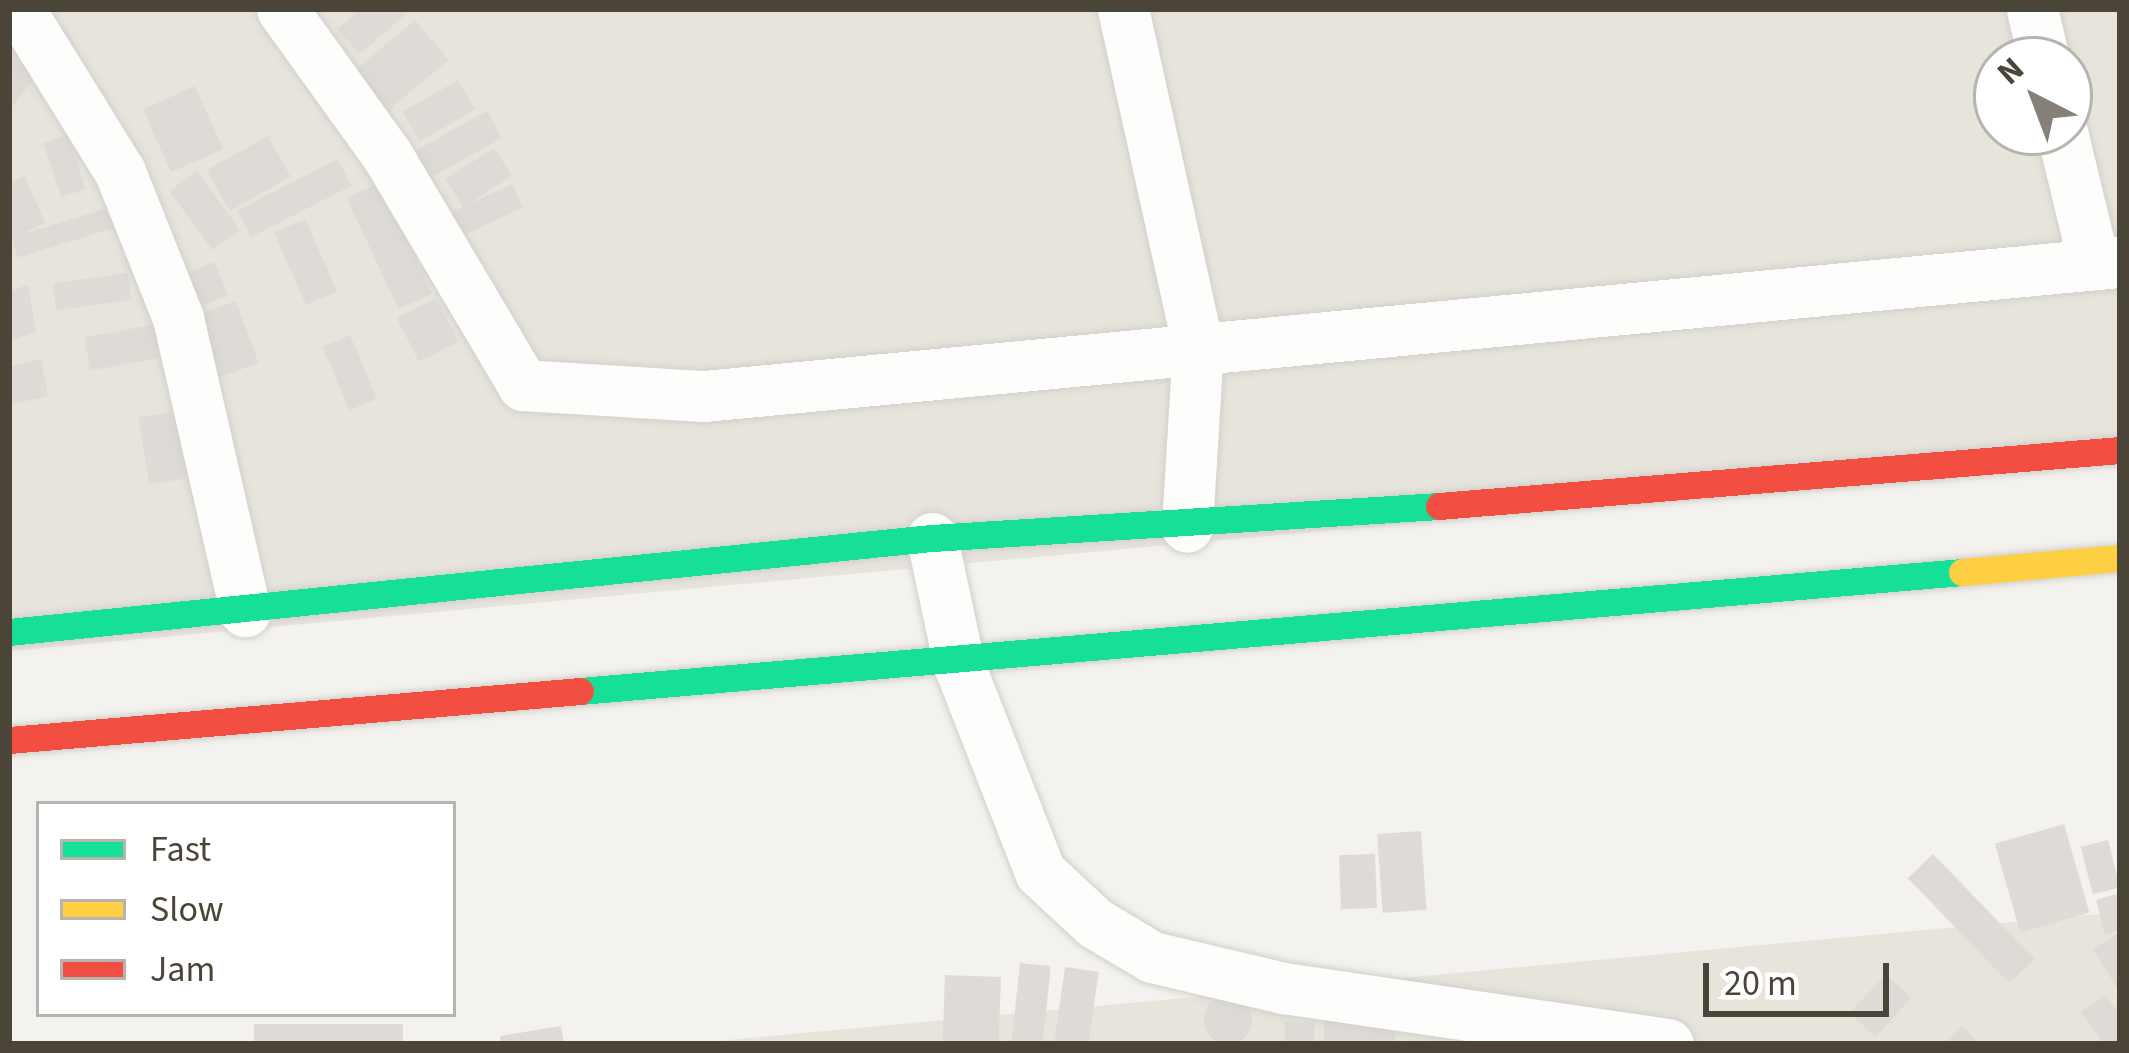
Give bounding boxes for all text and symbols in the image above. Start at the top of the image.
north arrow [1973,36,2093,156]
text: N [1987,46,2034,96]
legend [36,801,456,1017]
text: Fast [150,824,211,875]
text: Slow [150,884,224,935]
scale bar [1709,939,1895,1013]
text: Jam [150,944,215,995]
text: 20 m [1724,958,1797,1009]

